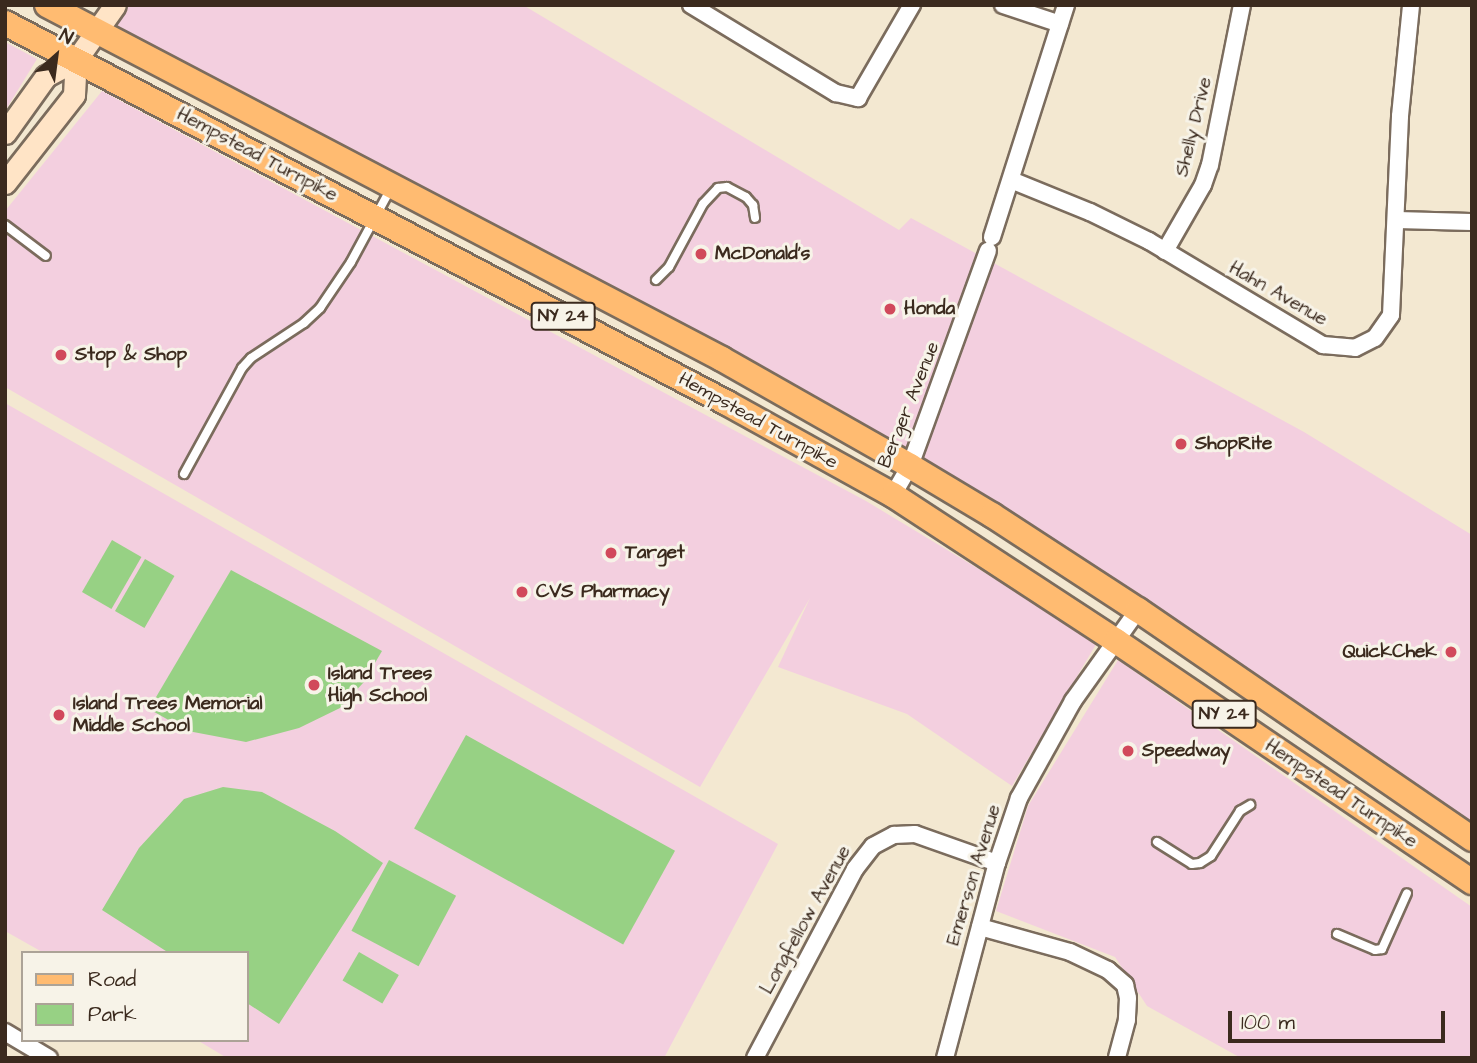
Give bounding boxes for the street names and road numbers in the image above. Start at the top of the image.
street label: Shelly Drive [1171,75,1217,179]
street label: Hempstead Turnpike [173,103,341,207]
street label: Hahn Avenue [1225,257,1331,331]
road number: NY 24 [530,302,596,330]
street label: Berger Avenue [873,339,945,471]
street label: Hempstead Turnpike [674,368,842,474]
road number: NY 24 [1191,700,1257,728]
street label: Hempstead Turnpike [1261,735,1421,853]
street label: Emerson Avenue [942,802,1006,948]
street label: Longfellow Avenue [756,842,856,998]

